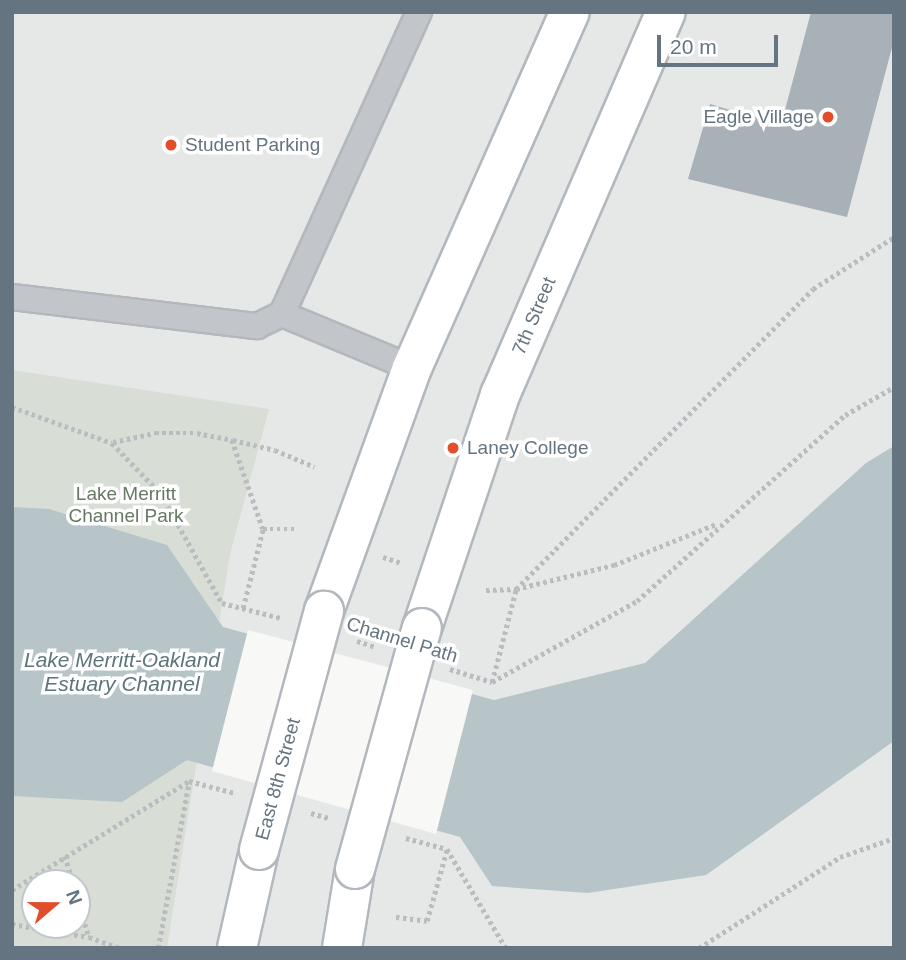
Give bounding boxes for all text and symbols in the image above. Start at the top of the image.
scale bar [661,21,782,65]
text: 20 m [670,35,717,58]
place label: Eagle Village [703,106,814,128]
marker: Eagle Village [820,109,836,125]
place label: Student Parking [185,134,320,156]
marker: Student Parking [163,137,179,153]
street label: 7th Street [507,274,561,358]
place label: Laney College [467,437,588,459]
marker: Laney College [445,440,461,456]
park label: Lake Merritt Channel Park [68,483,184,527]
street label: Channel Path [344,612,460,668]
water label: Lake Merritt-Oakland Estuary Channel [24,647,220,697]
street label: East 8th Street [251,715,305,843]
north arrow [21,869,91,939]
text: N [62,887,87,907]

